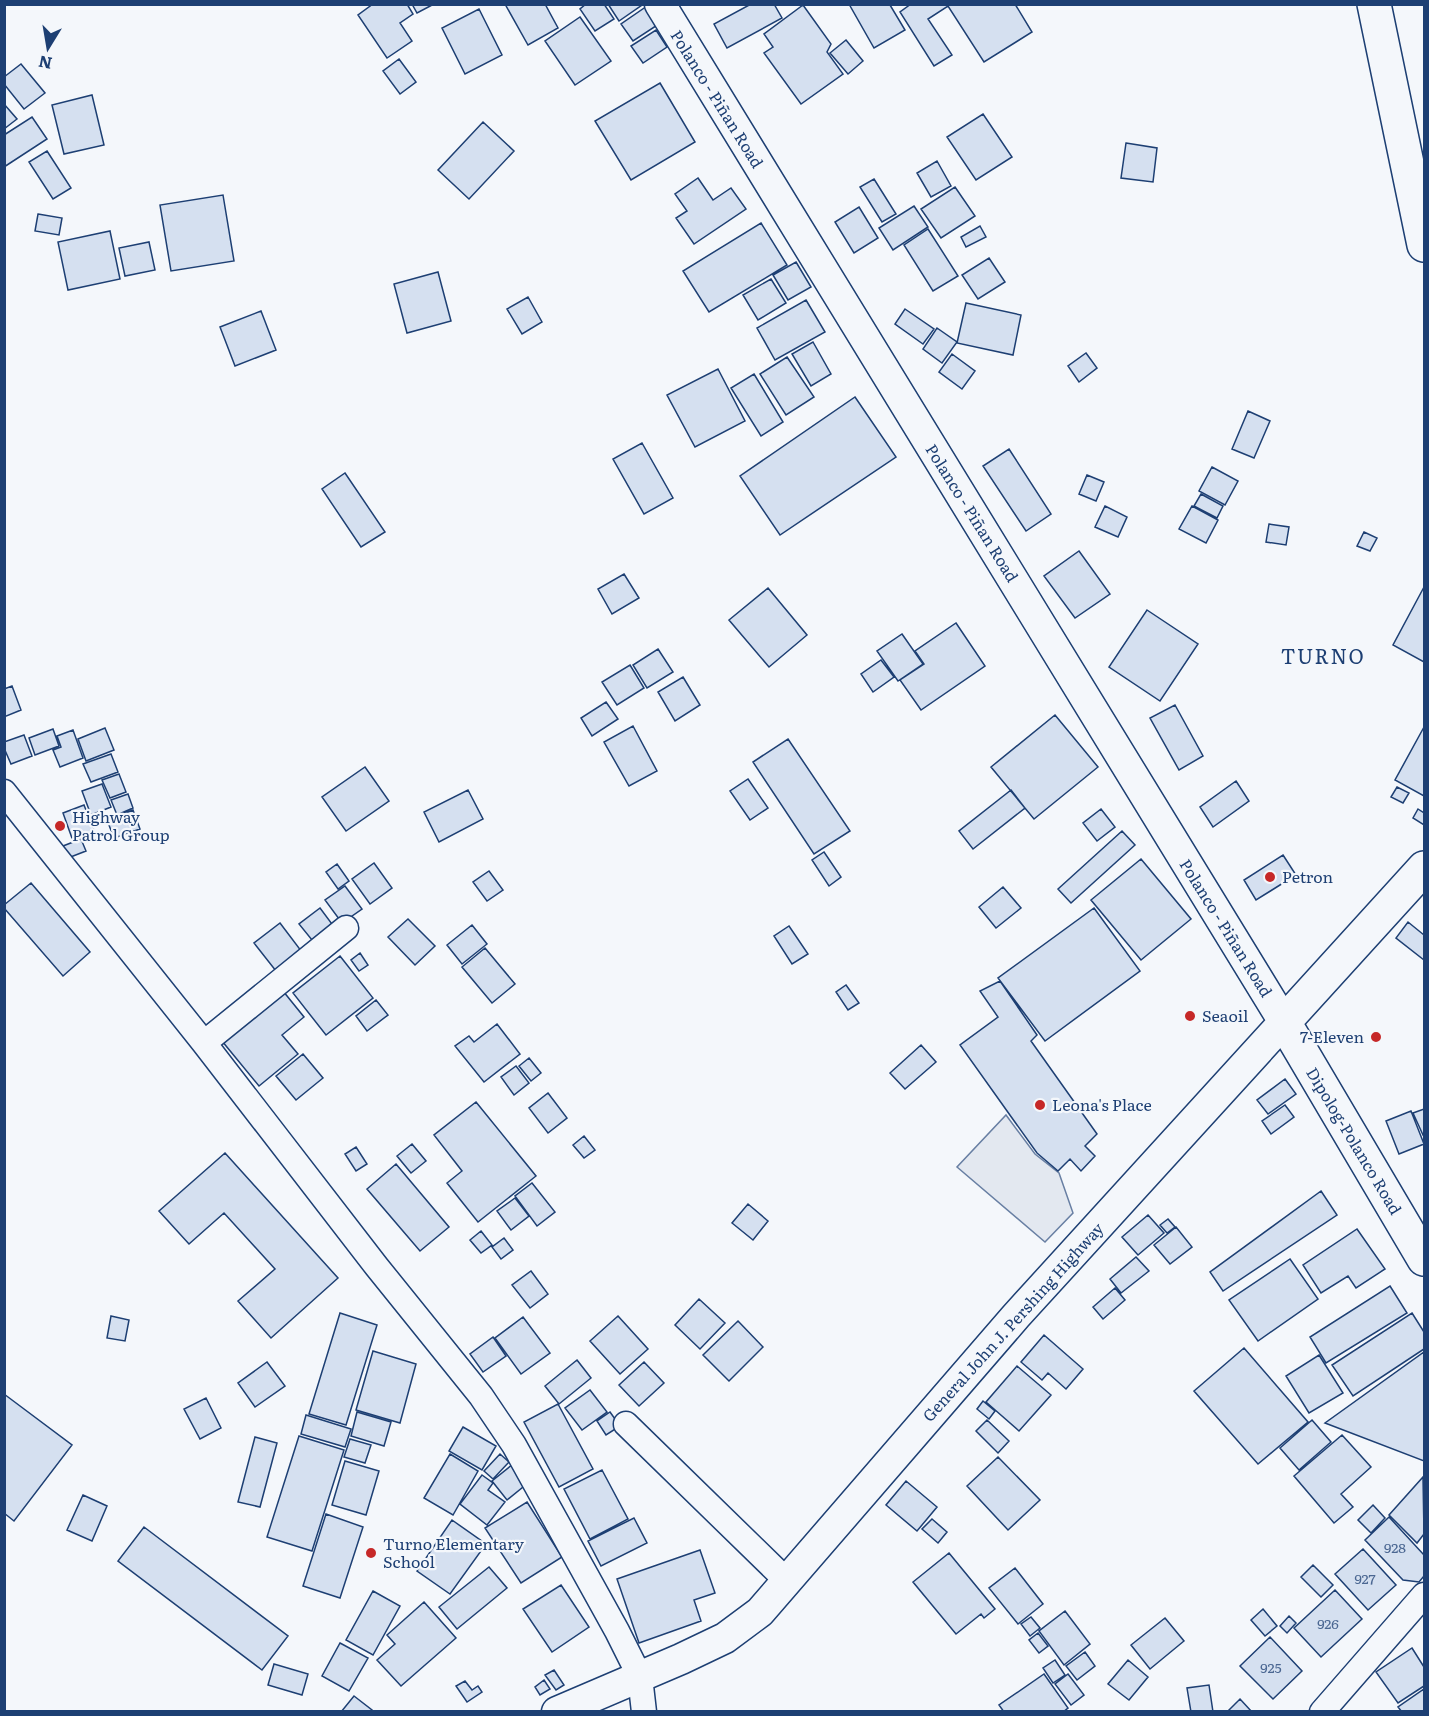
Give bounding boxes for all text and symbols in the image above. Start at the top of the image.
north arrow [18,18,78,78]
street label: Polanco - Piñan Road [666,25,770,172]
text: N [36,51,54,77]
street label: Polanco - Piñan Road [921,439,1025,586]
district label: TURNO [1281,640,1365,670]
place label: Highway Patrol Group [72,804,170,846]
marker: Highway Patrol Group [53,819,67,833]
street label: Polanco - Piñan Road [1175,854,1279,1001]
place label: Petron [1282,864,1333,888]
marker: Petron [1263,870,1277,884]
place label: Seaoil [1202,1003,1248,1027]
marker: Seaoil [1183,1009,1197,1023]
place label: 7-Eleven [1300,1024,1364,1048]
marker: 7-Eleven [1369,1030,1383,1044]
street label: Dipolog-Polanco Road [1301,1062,1409,1219]
place label: Leona's Place [1052,1092,1152,1116]
marker: Leona's Place [1033,1098,1047,1112]
street label: General John J. Pershing Highway [916,1216,1109,1426]
place label: Turno Elementary School [383,1531,525,1573]
house number: 928 [1384,1537,1406,1557]
marker: Turno Elementary School [364,1546,378,1560]
house number: 927 [1354,1568,1376,1588]
house number: 926 [1317,1613,1339,1633]
house number: 925 [1260,1657,1282,1677]

